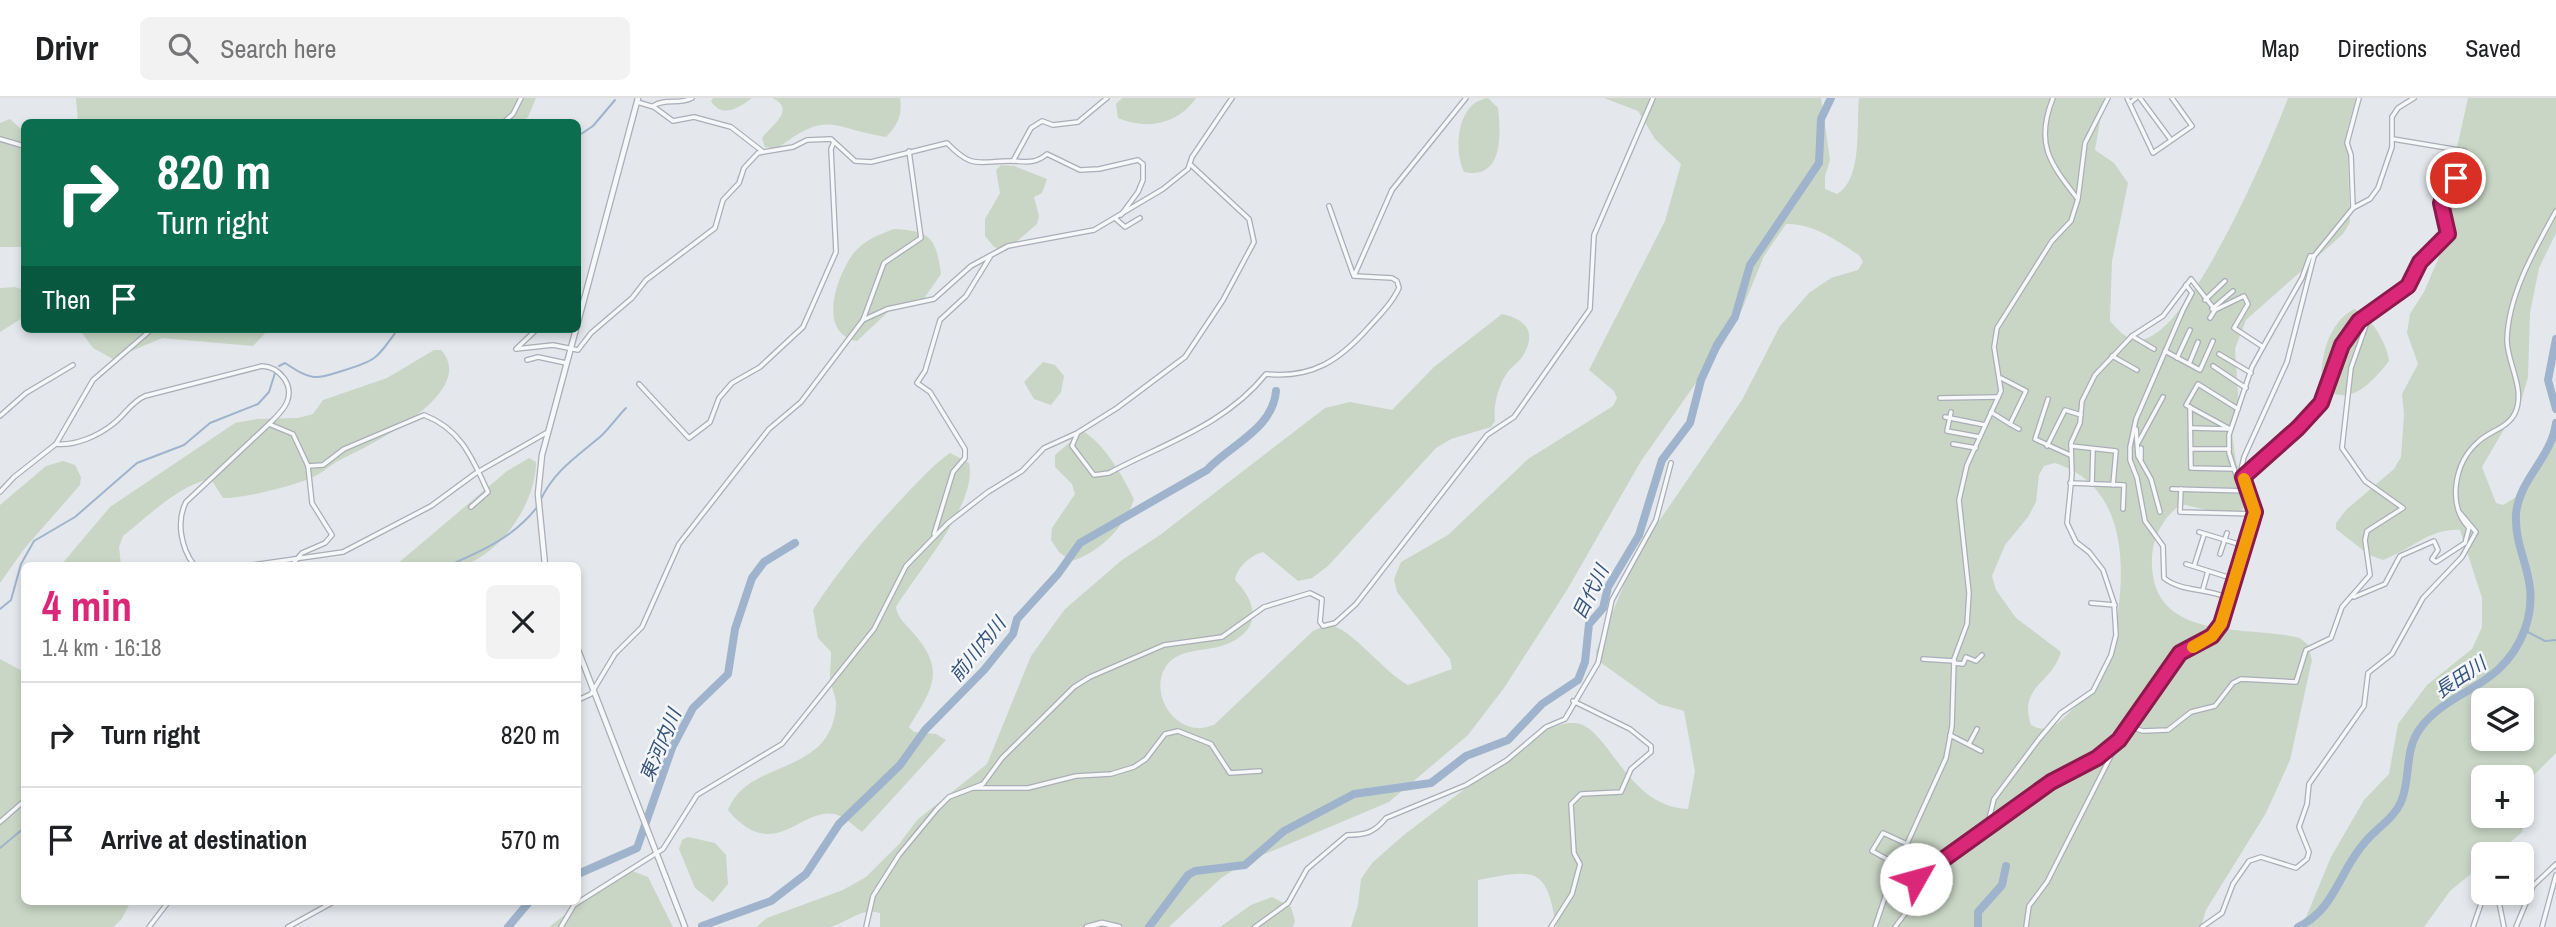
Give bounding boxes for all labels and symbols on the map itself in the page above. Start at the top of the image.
pin [2426,148,2486,208]
water label: 目代川 [1566,559,1615,623]
water label: 前川内川 [943,610,1012,687]
water label: 長田川 [2429,649,2493,704]
water label: 東河内川 [633,703,688,785]
position arrow [1879,842,1953,916]

